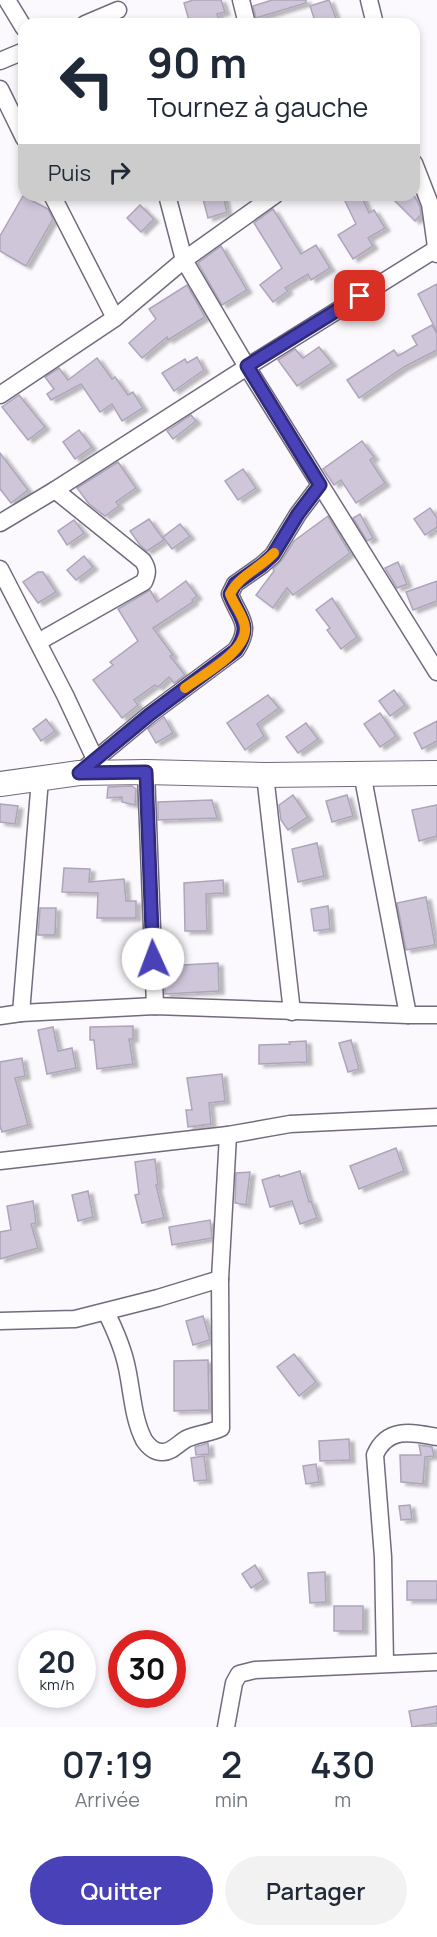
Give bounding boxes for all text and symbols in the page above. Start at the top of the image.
text: 90 m [147,33,247,91]
icon: left [48,42,126,120]
text: Tournez à gauche [147,88,368,125]
icon: right [103,156,136,189]
text: Puis [48,158,91,188]
pin [334,270,385,321]
icon: arrive [343,279,376,312]
position arrow [121,927,185,991]
speed limit sign: 30 [108,1630,186,1708]
text: 20 [38,1641,76,1682]
text: km/h [40,1674,74,1695]
text: 07:19 [62,1740,153,1789]
text: 2 [221,1740,242,1789]
text: 430 [310,1740,375,1789]
text: Arrivée [75,1786,140,1813]
text: min [215,1786,248,1813]
text: m [334,1786,351,1813]
button: Quitter [30,1856,213,1925]
button: Partager [225,1856,407,1925]

